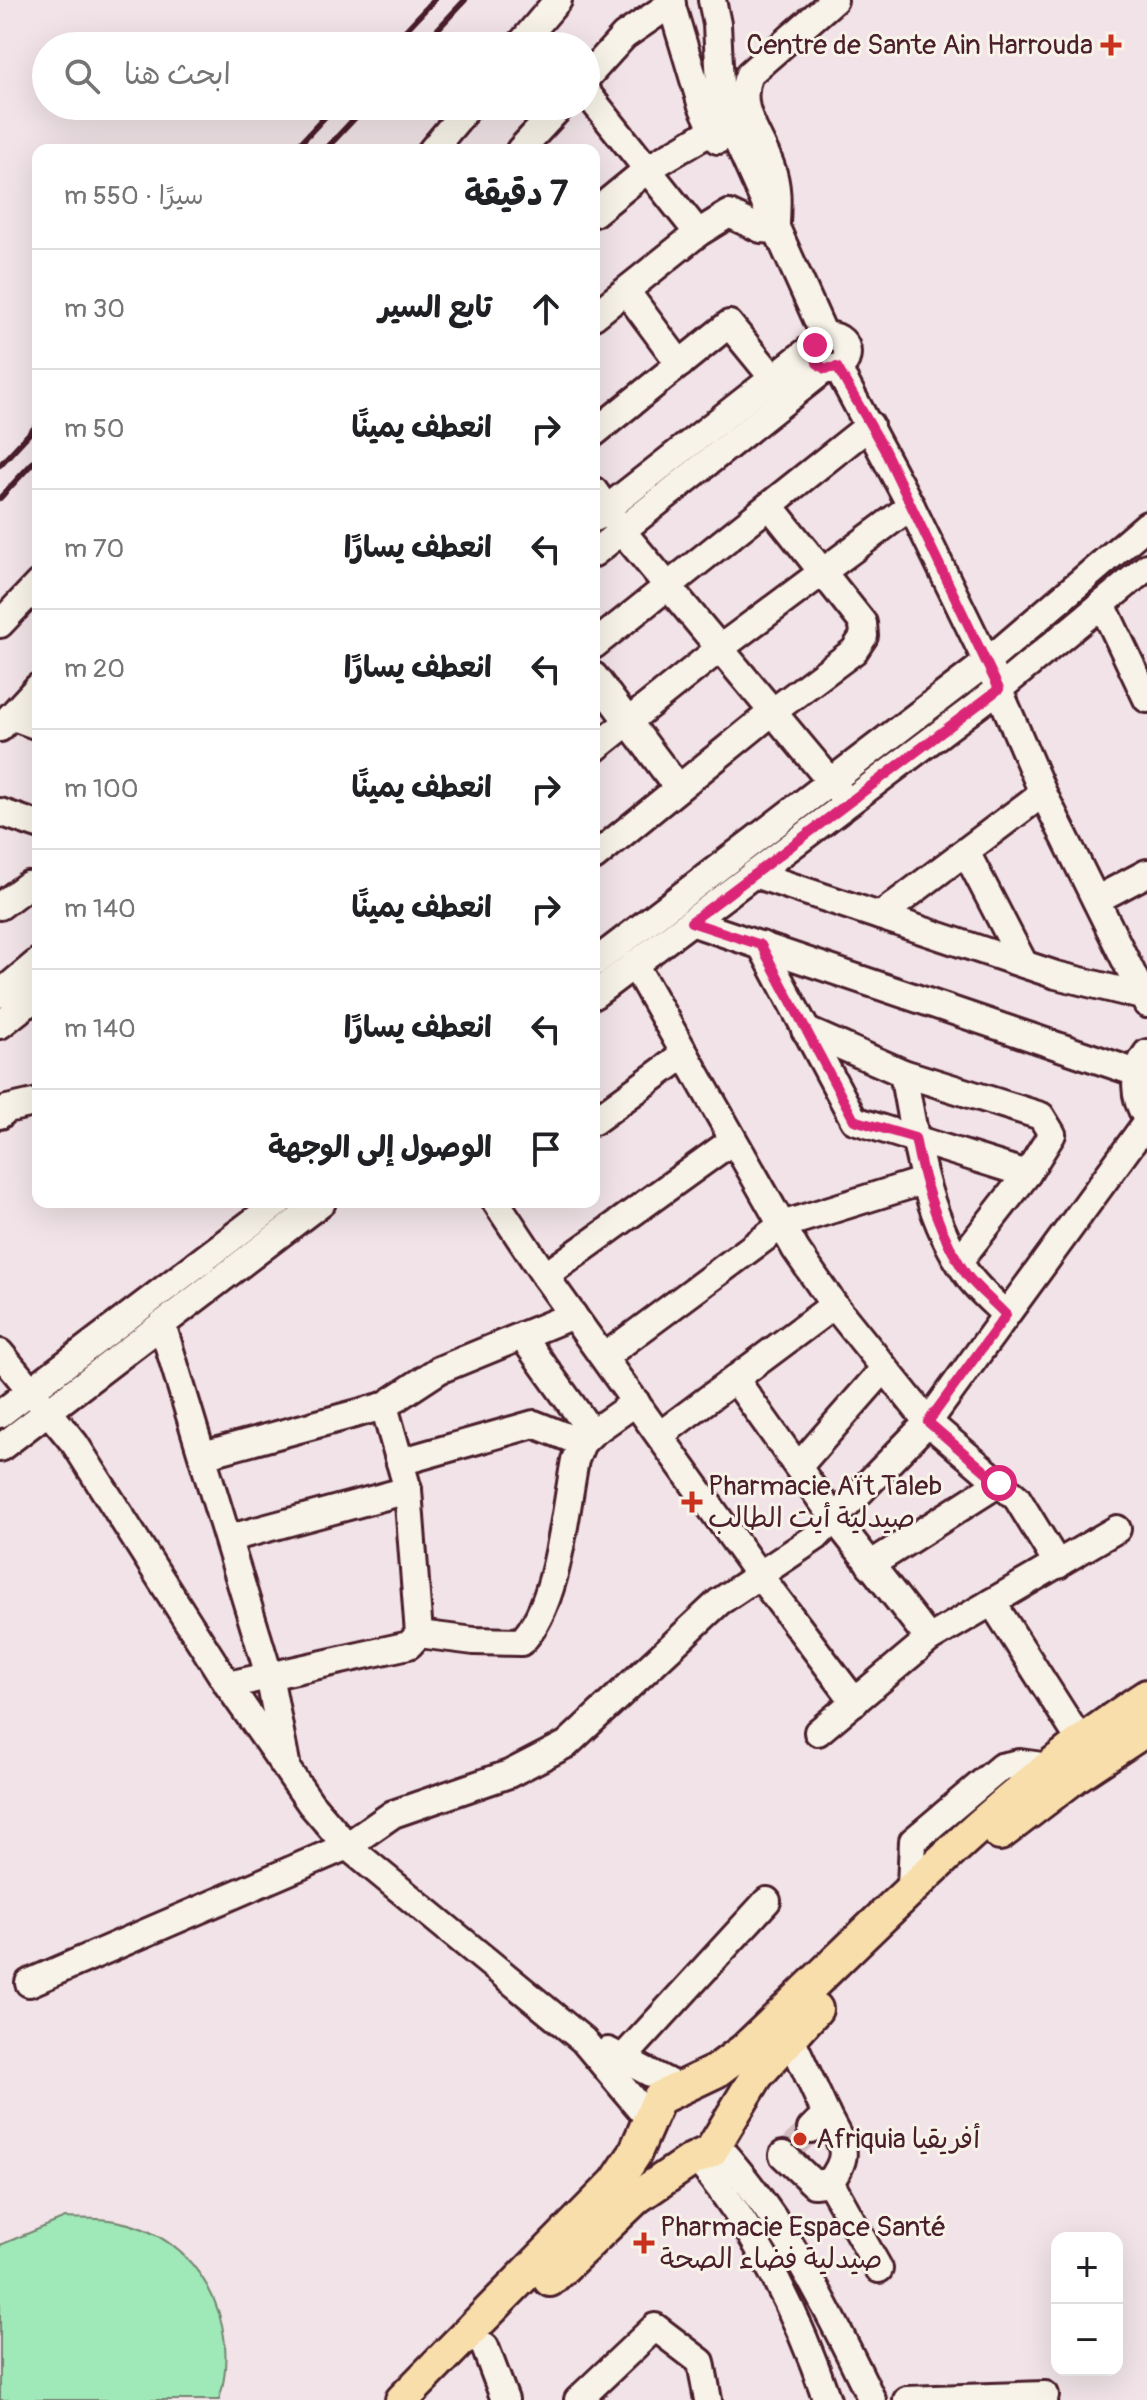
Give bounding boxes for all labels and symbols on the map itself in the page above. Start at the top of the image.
place label: Centre de Sante Ain Harrouda [746,28,1093,63]
marker: Centre de Sante Ain Harrouda [1100,34,1122,56]
route end [797,327,833,363]
route start [981,1465,1017,1501]
place label: Pharmacie Aït Taleb صيدلية أيت الطالب [708,1469,942,1536]
marker: Pharmacie Aït Taleb صيدلية أيت الطالب [683,1493,701,1511]
place label: Afriquia أفريقيا [816,2122,980,2157]
marker: Afriquia أفريقيا [791,2130,809,2148]
place label: Pharmacie Espace Santé صيدلية فضاء الصحة [660,2210,946,2277]
marker: Pharmacie Espace Santé صيدلية فضاء الصحة [635,2234,653,2252]

